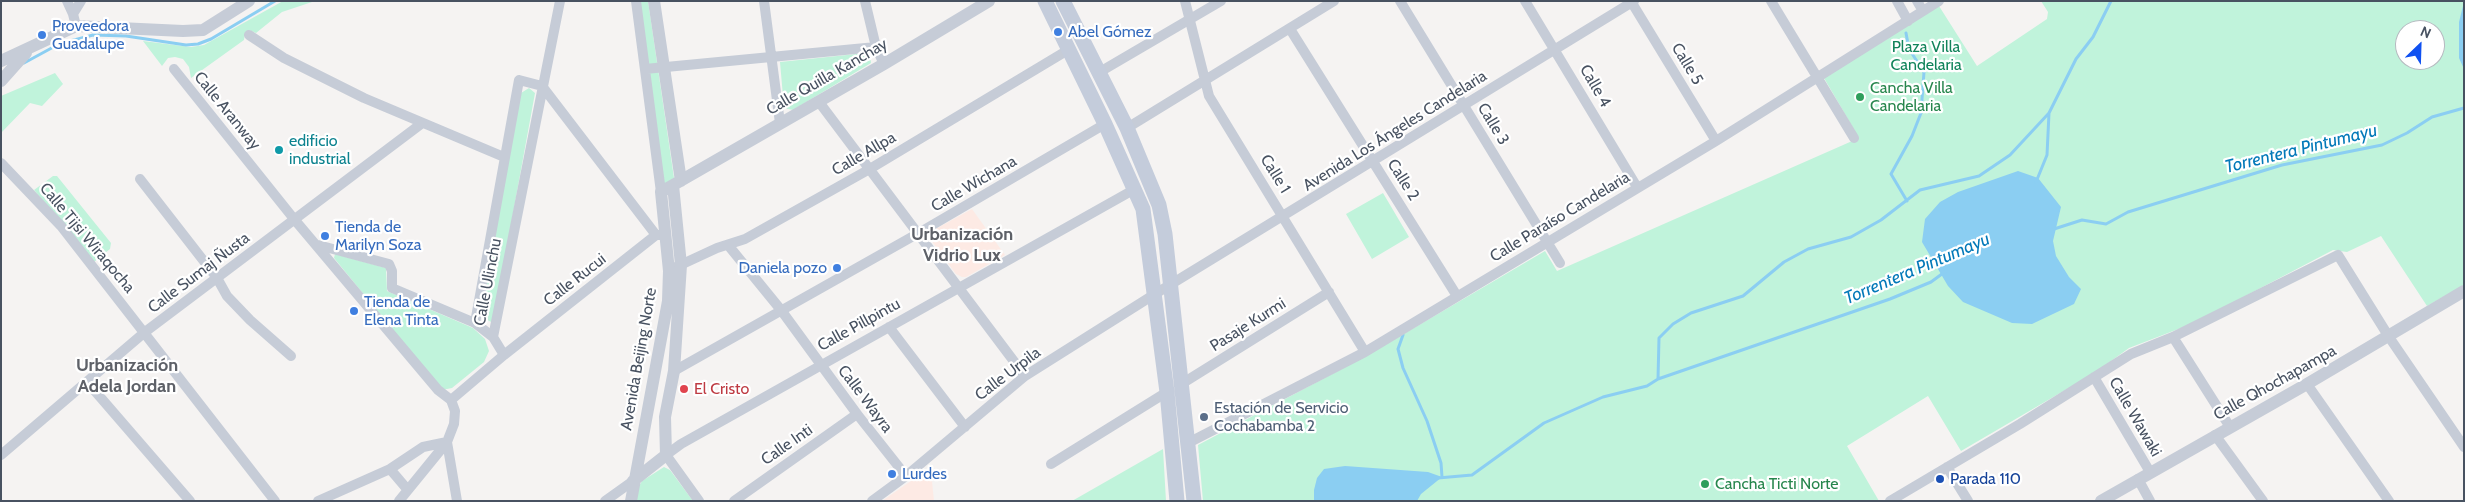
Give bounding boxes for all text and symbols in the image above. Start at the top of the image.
place label: Proveedora Guadalupe [52,16,129,54]
north arrow [2395,20,2445,70]
place label: Abel Gómez [1068,22,1152,42]
text: N [2418,22,2434,42]
marker: Abel Gómez [1052,26,1064,38]
marker: Proveedora Guadalupe [36,29,48,41]
street label: Calle Quilla Kanchay [763,35,891,119]
park label: Plaza Villa Candelaria [1890,37,1962,75]
street label: Calle 5 [1667,40,1707,88]
street label: Calle 4 [1575,61,1615,111]
street label: Avenida Los Ángeles Candelaria [1300,66,1490,196]
street label: Calle Aranway [190,68,264,154]
place label: Cancha Villa Candelaria [1870,78,1953,116]
marker: Cancha Villa Candelaria [1854,91,1866,103]
street label: Calle 3 [1473,100,1513,148]
water label: Torrentera Pintumayu [2223,120,2379,178]
street label: Calle Allpa [829,128,899,180]
place label: edificio industrial [289,131,351,169]
marker: edificio industrial [273,144,285,156]
street label: Calle 1 [1256,151,1294,197]
street label: Calle Wichana [928,152,1020,216]
street label: Calle 2 [1383,156,1423,204]
street label: Calle Paraíso Candelaria [1487,168,1633,266]
street label: Calle Tijsi Wiraqocha [35,179,139,297]
place label: Tienda de Marilyn Soza [335,217,422,255]
district label: Urbanización Vidrio Lux [911,224,1013,266]
street label: Calle Sumaj Ñusta [144,229,254,317]
water label: Torrentera Pintumayu [1841,229,1993,309]
marker: Tienda de Marilyn Soza [319,230,331,242]
street label: Calle Ulinchu [470,237,506,327]
street label: Calle Rucui [540,250,610,310]
place label: Daniela pozo [739,258,827,278]
marker: Daniela pozo [831,262,843,274]
street label: Avenida Beijing Norte [617,286,661,432]
place label: Tienda de Elena Tinta [364,292,439,330]
street label: Calle Pillpintu [814,294,904,356]
street label: Pasaje Kurmi [1207,294,1289,356]
marker: Tienda de Elena Tinta [348,305,360,317]
street label: Calle Qhochapampa [2210,341,2340,425]
street label: Calle Urpila [971,343,1045,405]
district label: Urbanización Adela Jordan [76,355,178,398]
street label: Calle Wayra [833,362,897,436]
street label: Calle Wawaki [2105,374,2165,460]
place label: El Cristo [694,379,749,399]
marker: El Cristo [678,383,690,395]
place label: Estación de Servicio Cochabamba 2 [1214,398,1348,436]
marker: Estación de Servicio Cochabamba 2 [1198,411,1210,423]
street label: Calle Inti [758,420,816,470]
place label: Lurdes [902,464,947,484]
marker: Lurdes [886,468,898,480]
place label: Parada 110 [1950,469,2021,489]
marker: Parada 110 [1934,473,1946,485]
place label: Cancha Ticti Norte [1715,474,1839,494]
marker: Cancha Ticti Norte [1699,478,1711,490]

